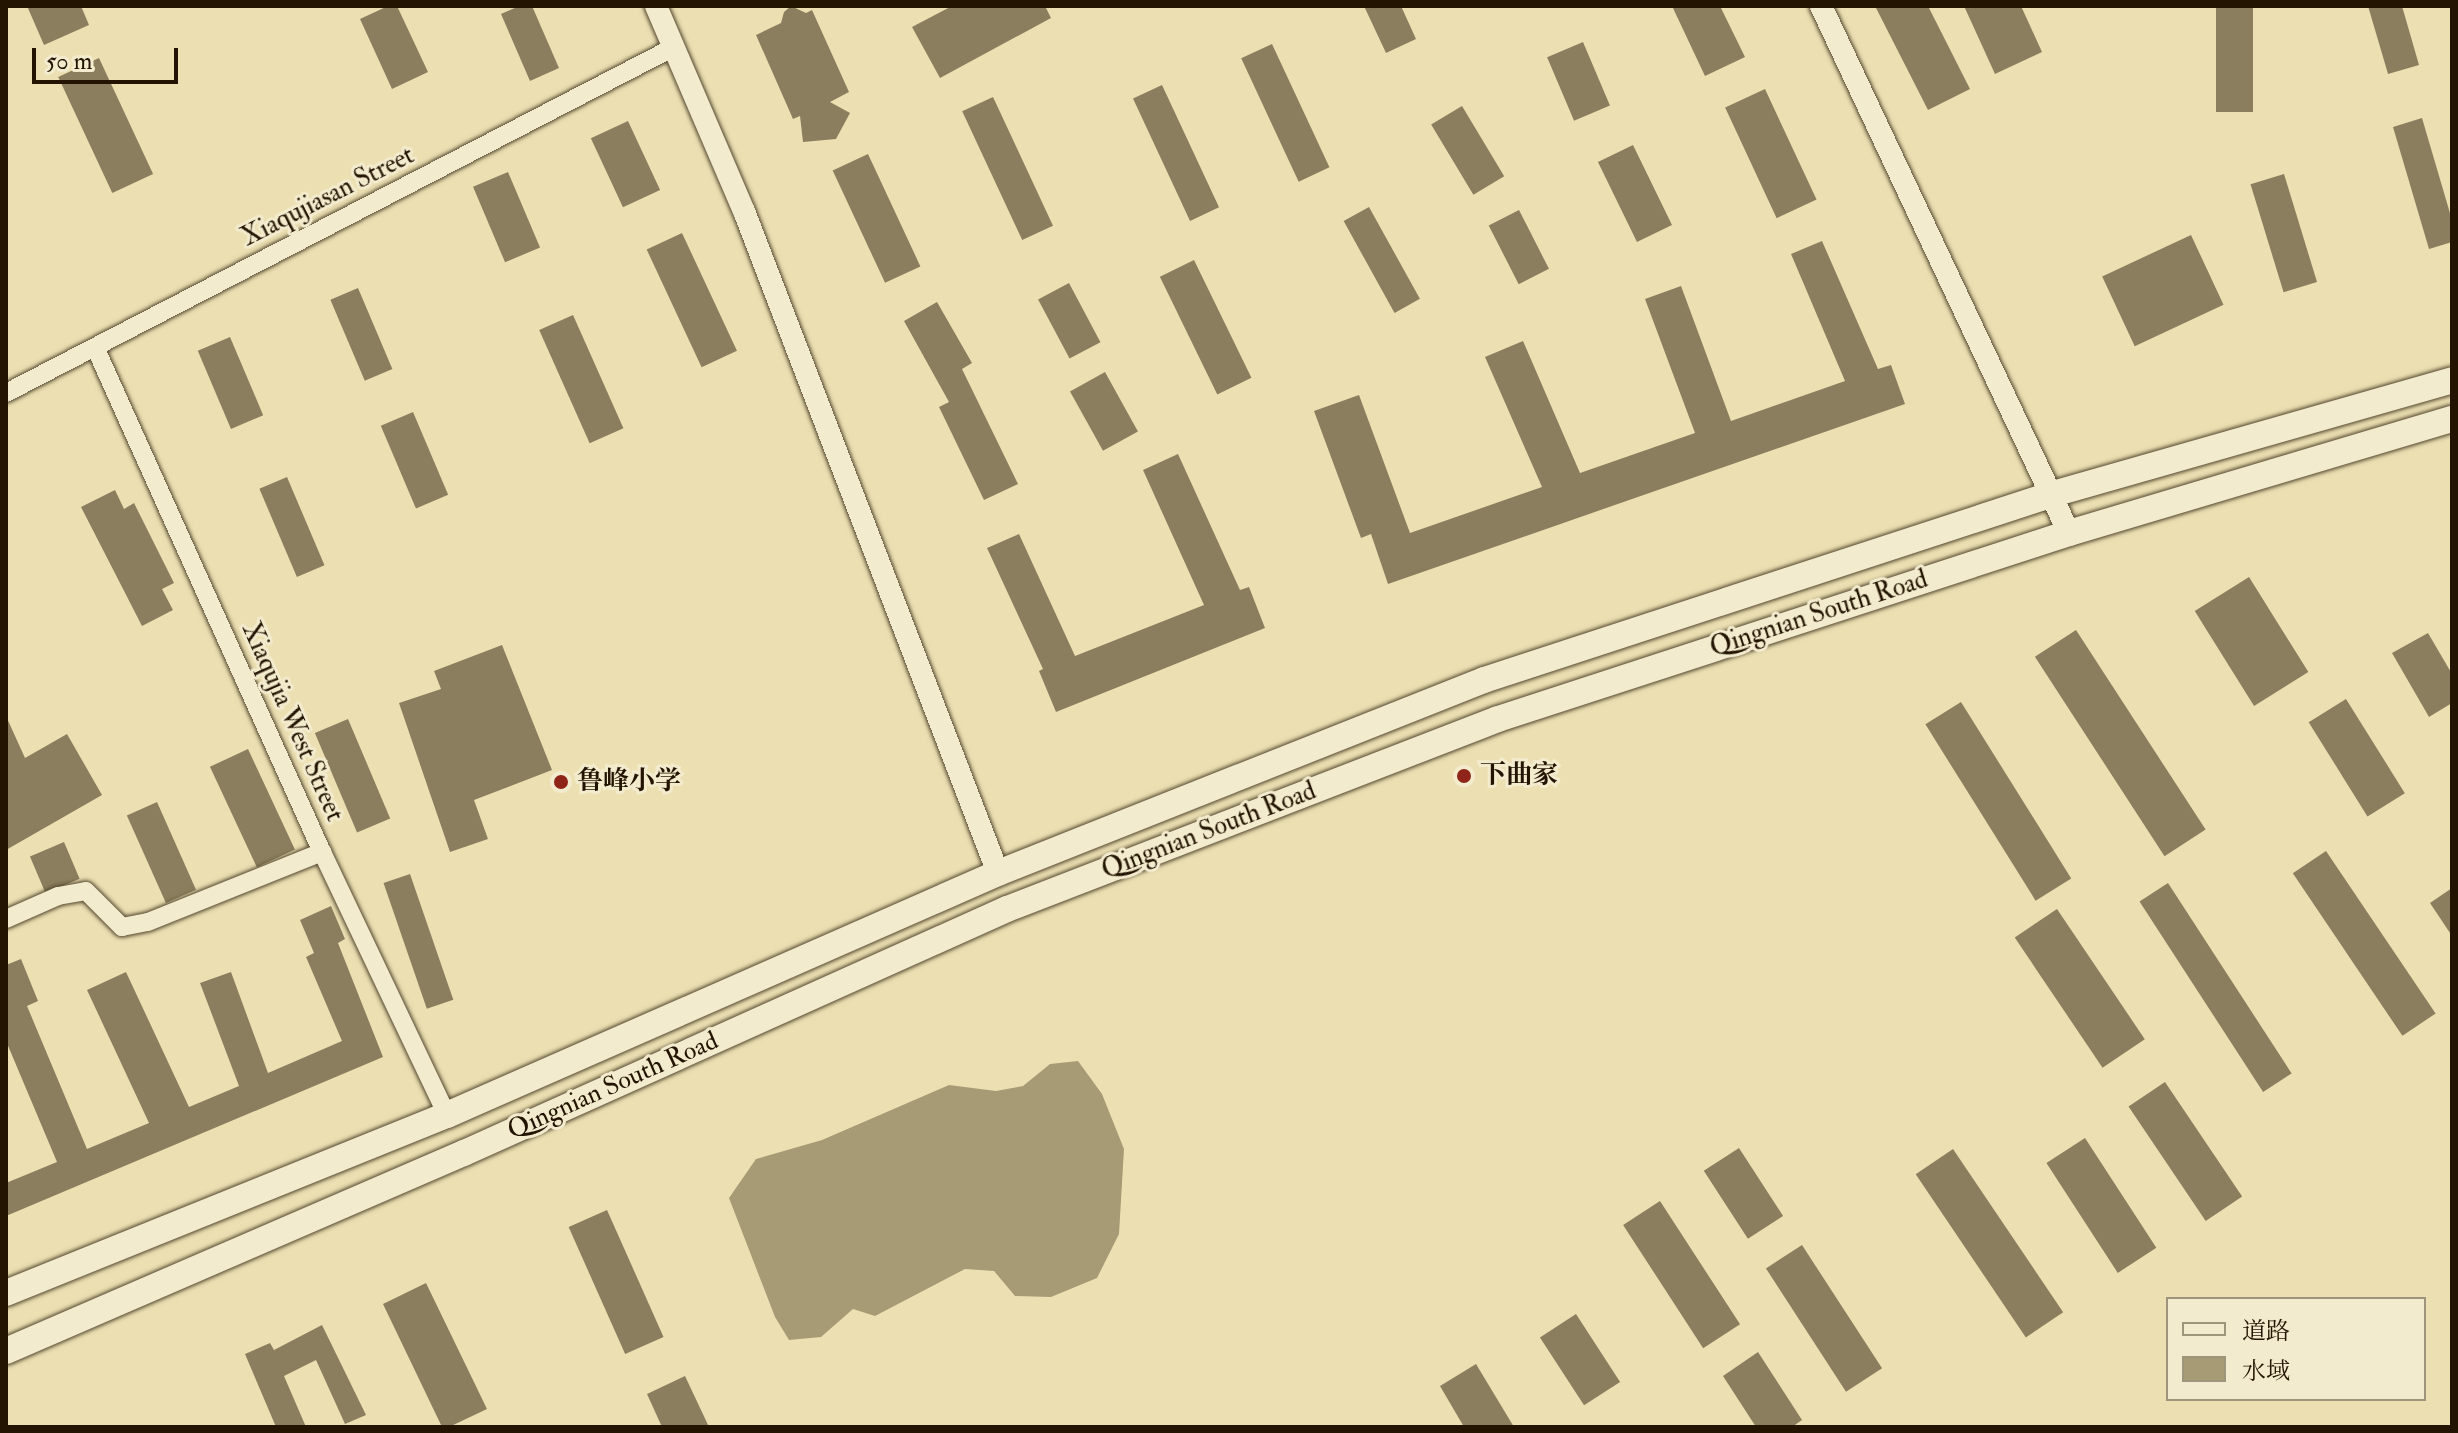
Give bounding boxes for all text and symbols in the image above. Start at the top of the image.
scale bar [36,32,182,82]
text: 50 m [46,46,92,77]
street label: Xiaqujiasan Street [236,140,420,254]
street label: Qingnian South Road [1706,564,1932,664]
street label: Xiaqujia West Street [234,618,350,826]
place label: 下曲家 [1480,760,1558,792]
place label: 鲁峰小学 [577,766,681,798]
marker: 下曲家 [1455,767,1473,785]
marker: 鲁峰小学 [552,773,570,791]
street label: Qingnian South Road [1097,776,1321,886]
street label: Qingnian South Road [503,1026,723,1146]
legend [2166,1297,2426,1401]
text: 道路 [2242,1316,2290,1347]
text: 水域 [2242,1356,2290,1387]

